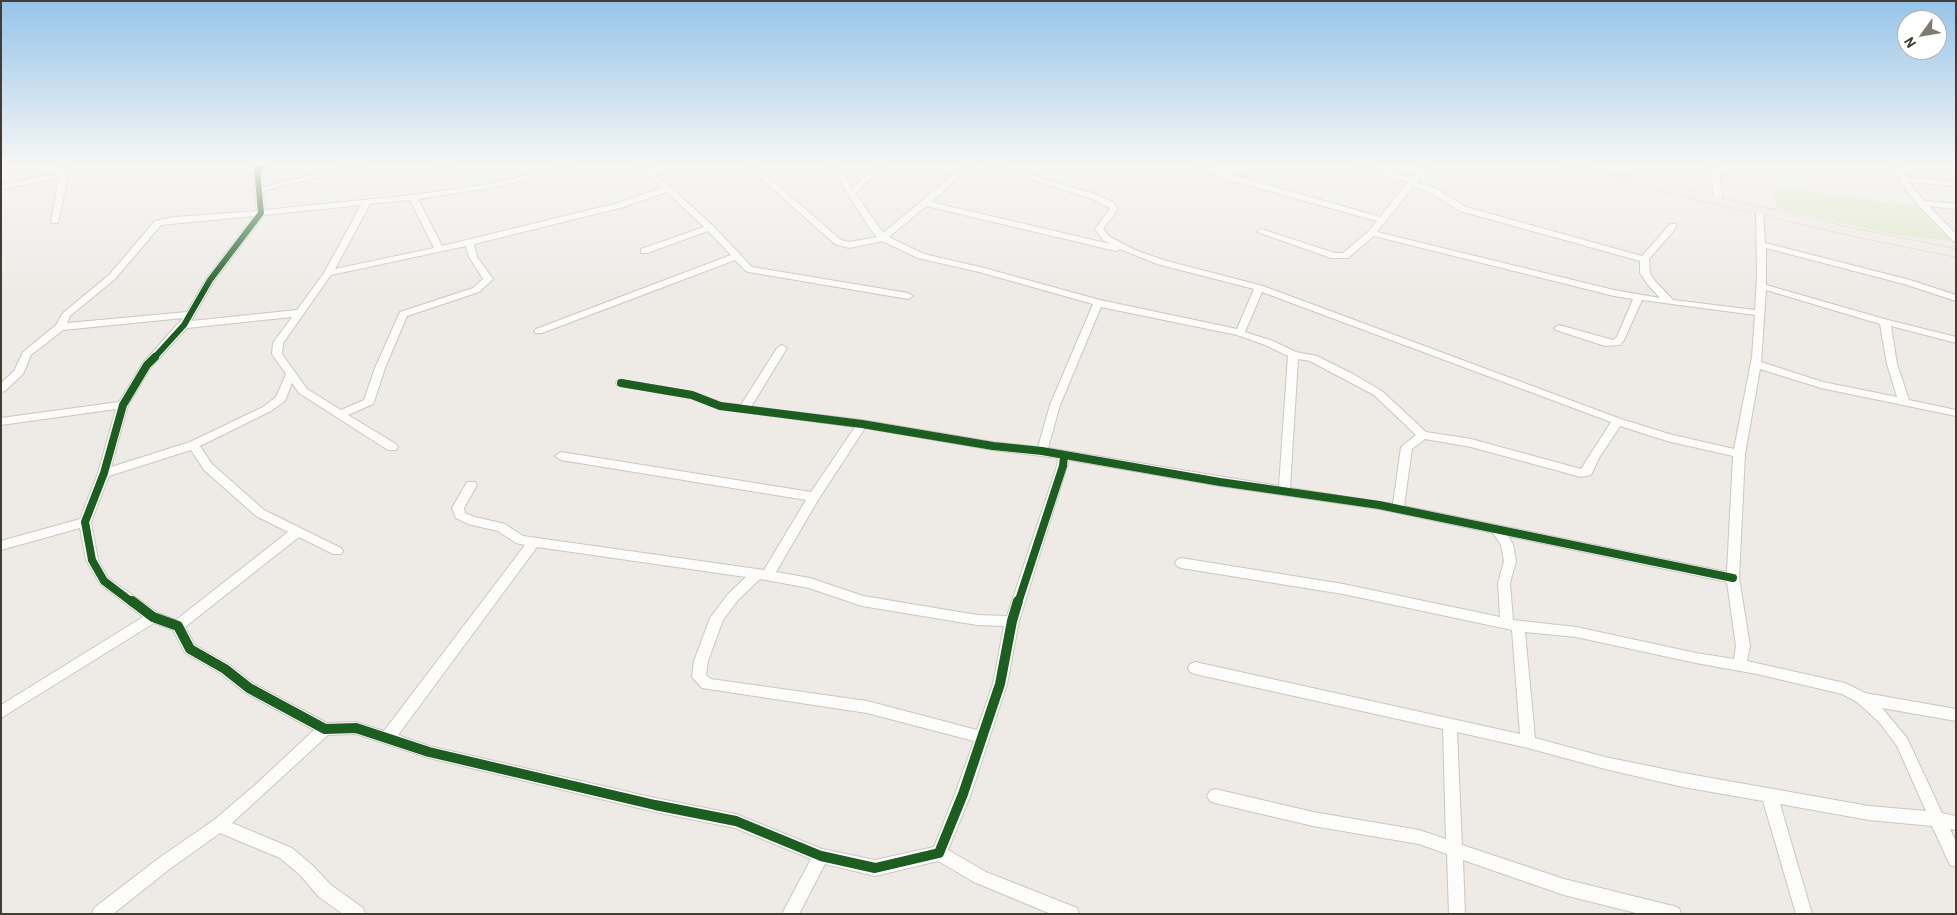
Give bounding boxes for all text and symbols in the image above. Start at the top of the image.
north arrow [1897,10,1947,60]
text: N [1900,34,1919,51]

